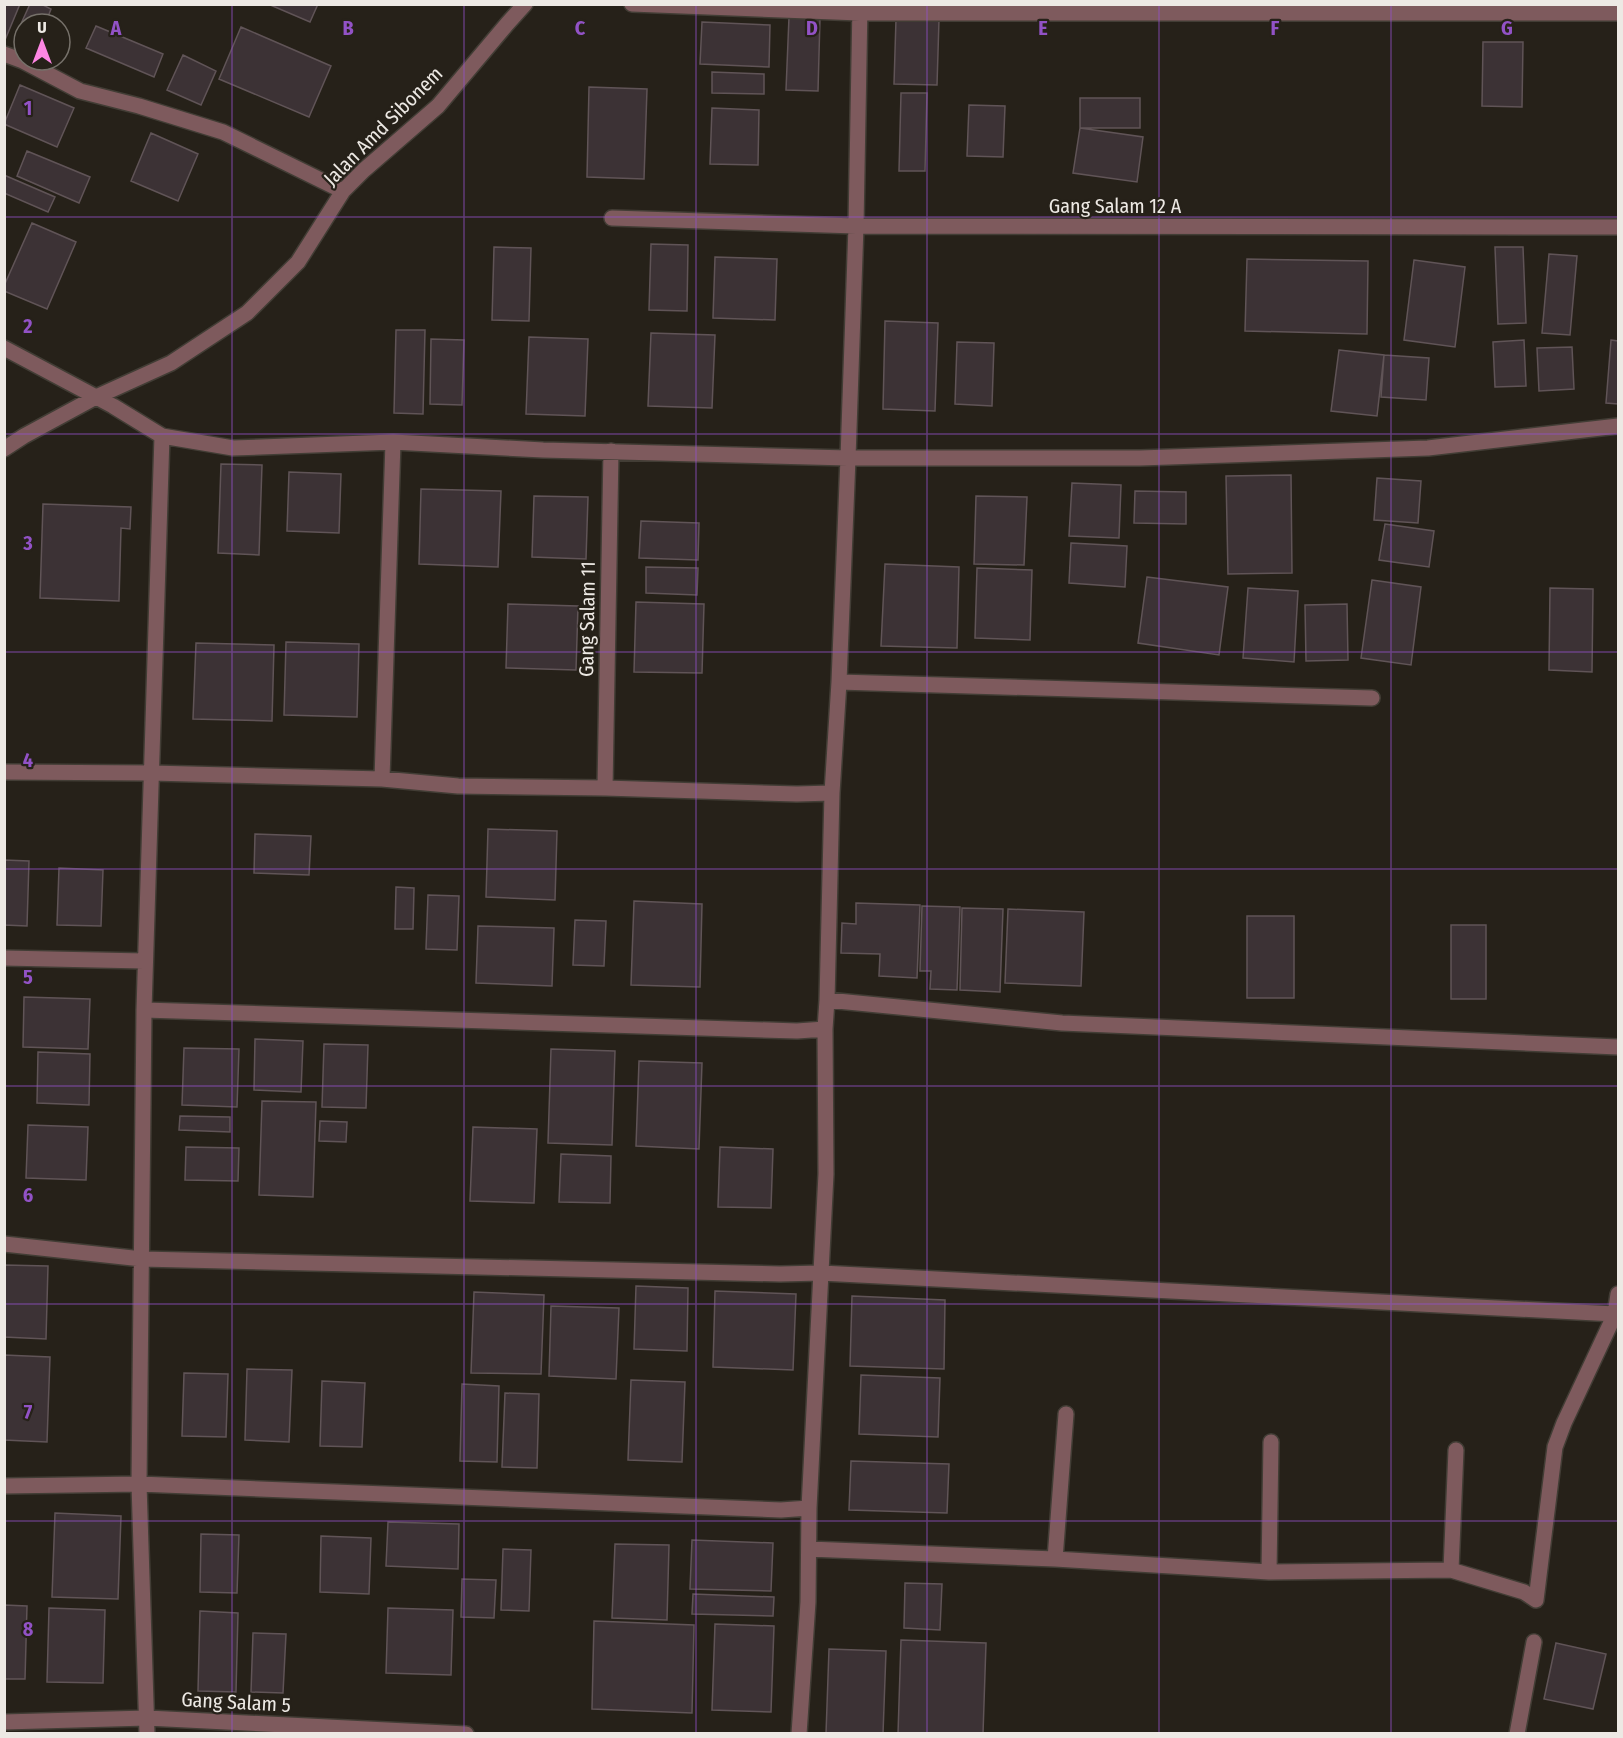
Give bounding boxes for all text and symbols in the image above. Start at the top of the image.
north arrow [12,12,72,72]
text: A [110,16,123,40]
text: B [342,16,354,40]
text: C [575,16,586,40]
text: D [806,16,818,40]
text: E [1038,16,1048,40]
text: F [1271,16,1280,40]
text: G [1501,16,1513,40]
text: U [37,18,47,37]
street label: Jalan Amd Sibonem [318,61,448,191]
text: 1 [24,96,32,120]
street label: Gang Salam 12 A [1049,194,1182,218]
text: 2 [22,314,33,338]
text: 3 [22,531,33,555]
street label: Gang Salam 11 [574,561,600,677]
text: 4 [23,748,33,772]
text: 5 [23,965,33,989]
text: 6 [23,1183,33,1207]
text: 7 [24,1400,33,1424]
text: 8 [23,1617,34,1641]
street label: Gang Salam 5 [181,1687,291,1717]

